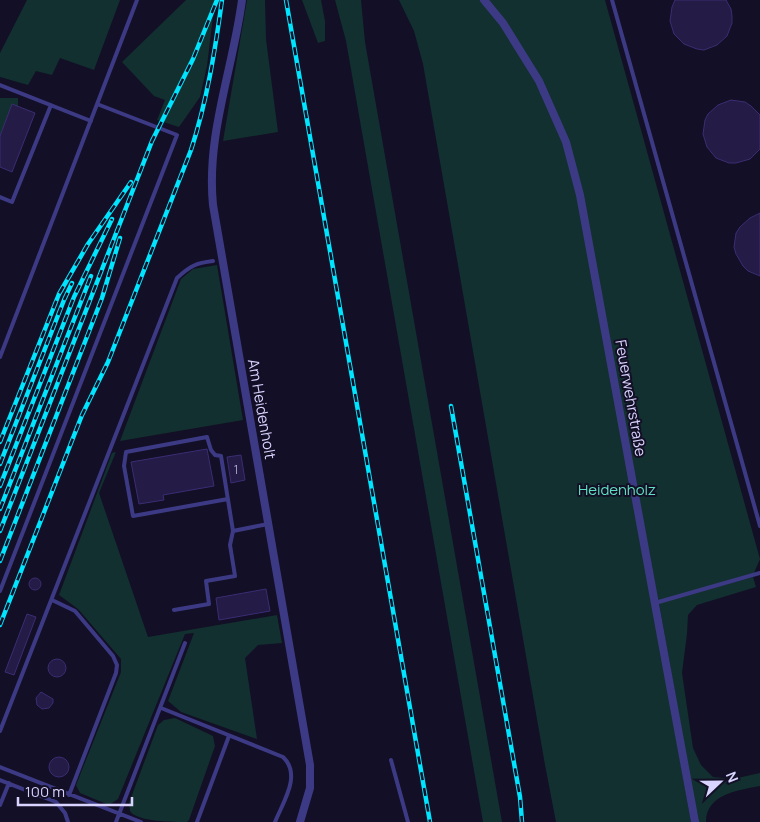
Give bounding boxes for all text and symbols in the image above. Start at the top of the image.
street label: Feuerwehrstraße [610,338,652,458]
street label: Am Heidenholt [243,357,281,461]
house number: 1 [234,461,238,478]
park label: Heidenholz [578,479,656,500]
north arrow [695,757,745,807]
text: N [722,769,743,785]
scale bar [18,774,131,806]
text: 100 m [25,781,65,802]

